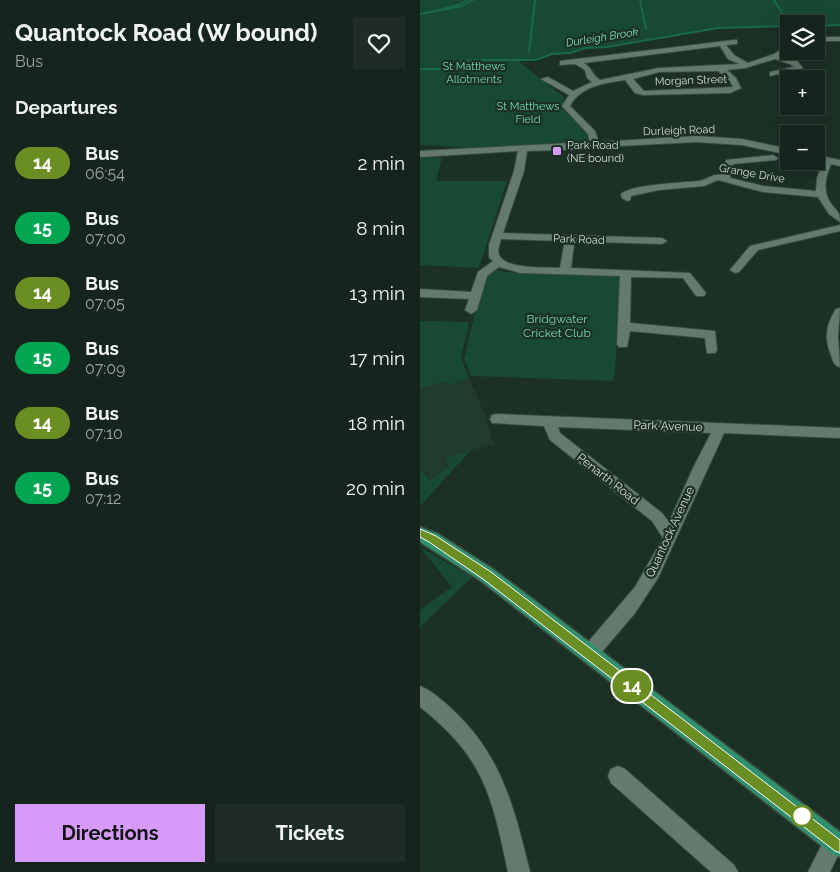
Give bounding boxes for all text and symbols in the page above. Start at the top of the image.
map controls [780,15,825,170]
button: layers [780,15,825,60]
button: heart [353,17,405,69]
text: Quantock Road (W bound) [15,18,318,47]
water label: Durleigh Brook [565,25,639,50]
text: Bus [15,52,43,71]
park label: St Matthews Allotments [443,60,505,86]
button: + [780,70,825,115]
street label: Morgan Street [655,73,728,88]
text: Departures [15,96,117,118]
park label: St Matthews Field [497,100,559,126]
street label: Durleigh Road [643,123,716,138]
button: − [780,125,825,170]
place label: Park Road (NE bound) [567,139,624,165]
text: Bus [85,142,119,164]
marker: Park Road (NE bound) [551,145,563,157]
text: 14 [33,152,52,173]
text: 2 min [358,152,405,174]
street label: Grange Drive [718,161,786,186]
text: 06:54 [85,164,125,183]
text: Bus [85,207,119,229]
text: 15 [33,217,52,238]
text: 8 min [356,217,405,239]
text: 07:00 [85,229,126,248]
street label: Park Road [553,232,605,247]
text: Bus [85,272,119,294]
text: 14 [33,282,52,303]
text: 13 min [349,282,405,304]
text: 07:05 [85,294,125,313]
park label: Bridgwater Cricket Club [523,312,591,340]
text: Bus [85,337,119,359]
text: 15 [33,347,52,368]
text: 17 min [349,347,405,369]
text: 07:09 [85,359,125,378]
text: Bus [85,402,119,424]
text: 14 [33,412,52,433]
text: 18 min [348,412,405,434]
street label: Park Avenue [633,418,703,434]
text: 07:10 [85,424,123,443]
street label: Penarth Road [574,450,642,508]
text: Bus [85,467,119,489]
text: 15 [33,477,52,498]
text: 20 min [346,477,405,499]
street label: Quantock Avenue [643,484,697,580]
text: 07:12 [85,489,121,508]
line badge: 14 [610,670,654,702]
text: 14 [622,675,642,696]
button: Directions [15,804,205,862]
button: Tickets [215,804,405,862]
unlabelled marker [791,805,813,827]

